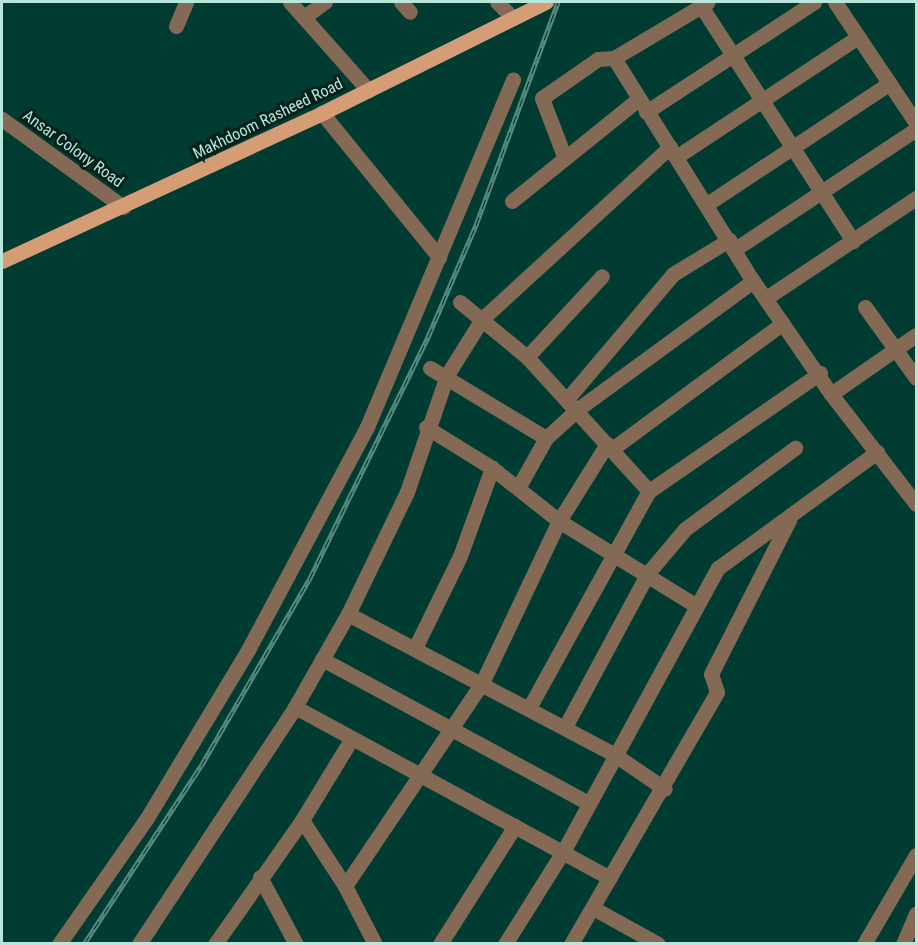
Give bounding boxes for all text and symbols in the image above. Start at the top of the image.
street label: Makhdoom Rasheed Road [190,74,346,164]
street label: Ansar Colony Road [19,106,127,192]

